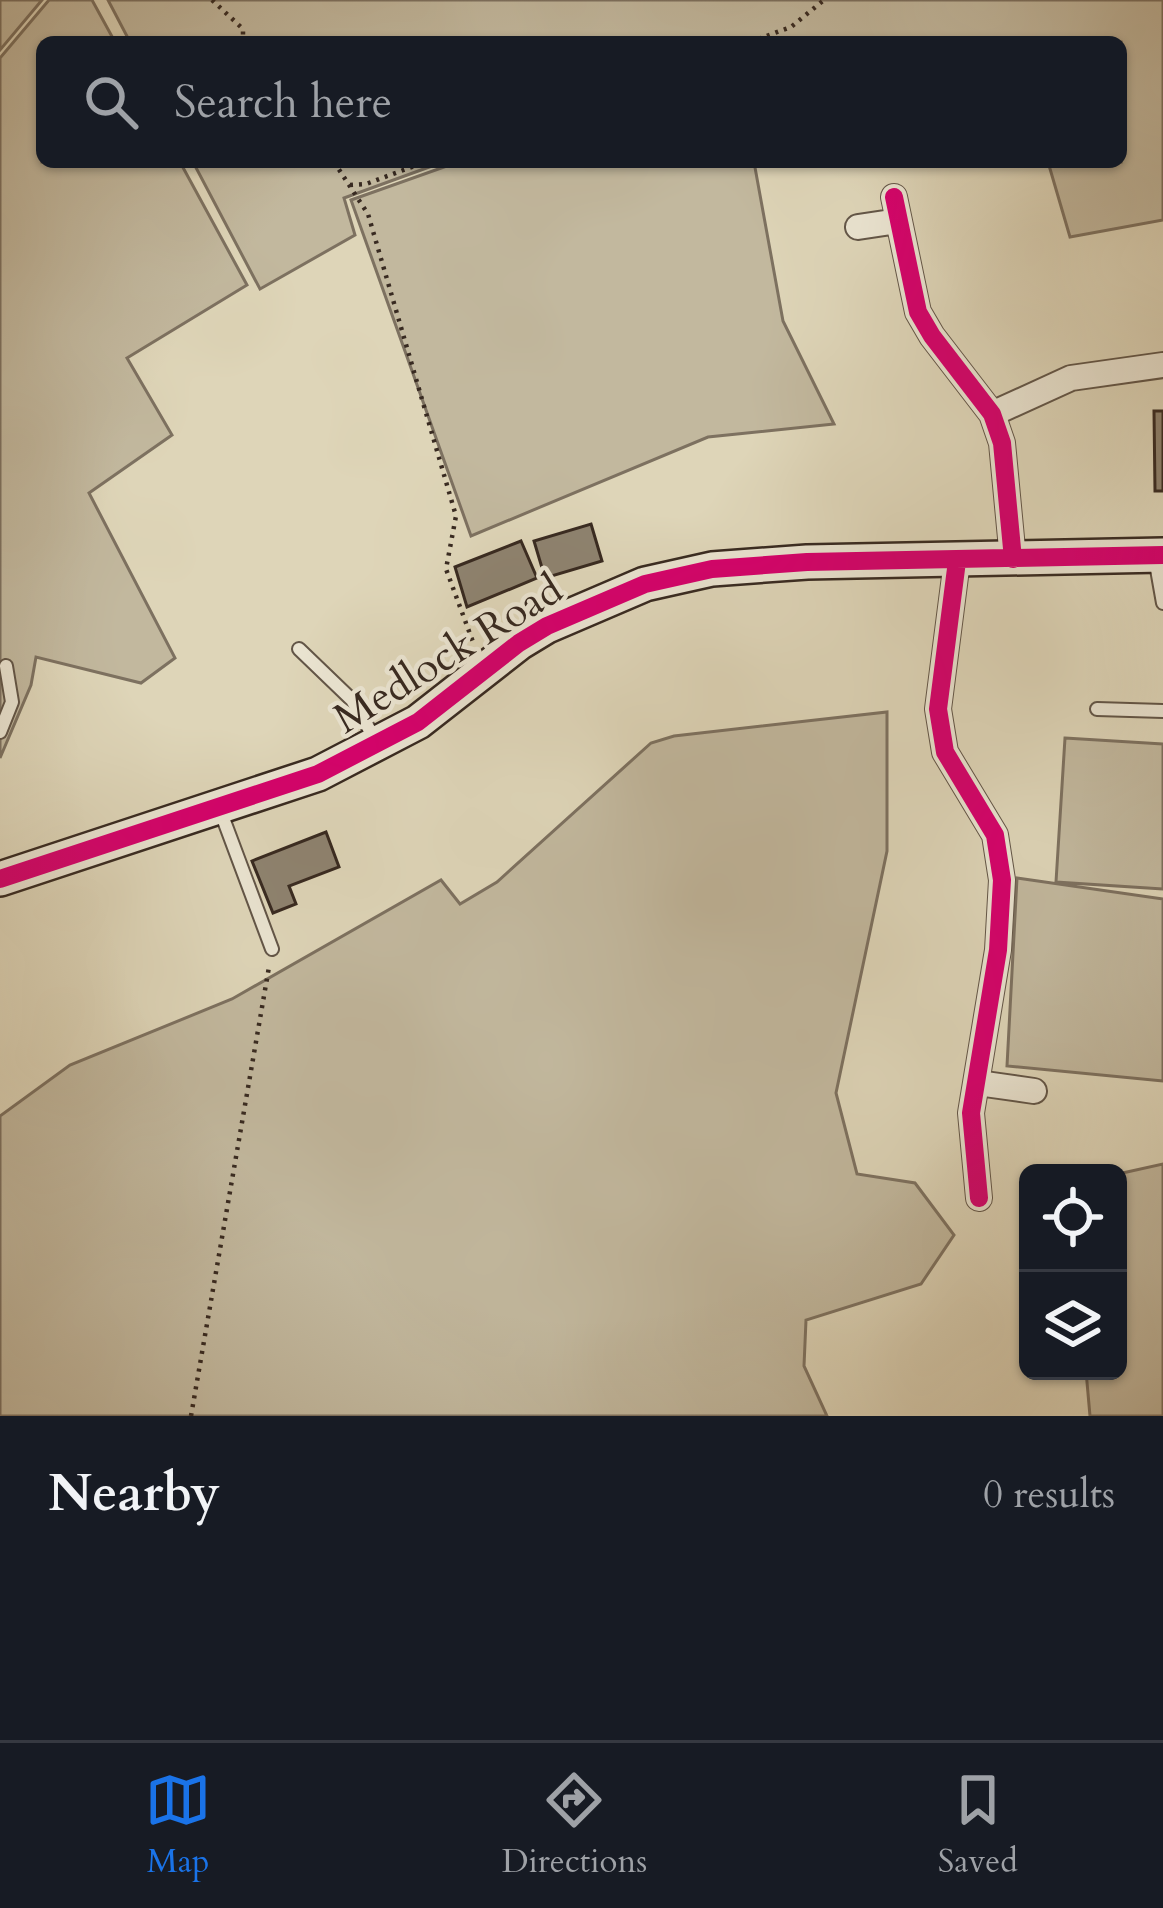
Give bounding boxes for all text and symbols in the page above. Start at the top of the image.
search box [36,36,1127,168]
icon: search [78,69,144,135]
text: Search here [174,72,392,133]
street label: Medlock Road [323,561,573,747]
map controls [1019,1164,1127,1380]
button: locate [1019,1164,1127,1272]
button: layers [1019,1272,1127,1380]
text: Nearby [48,1459,220,1529]
text: 0 results [983,1468,1115,1521]
tab: Map [145,1767,211,1884]
tab: Directions [502,1767,647,1884]
tab: Saved [938,1767,1018,1884]

